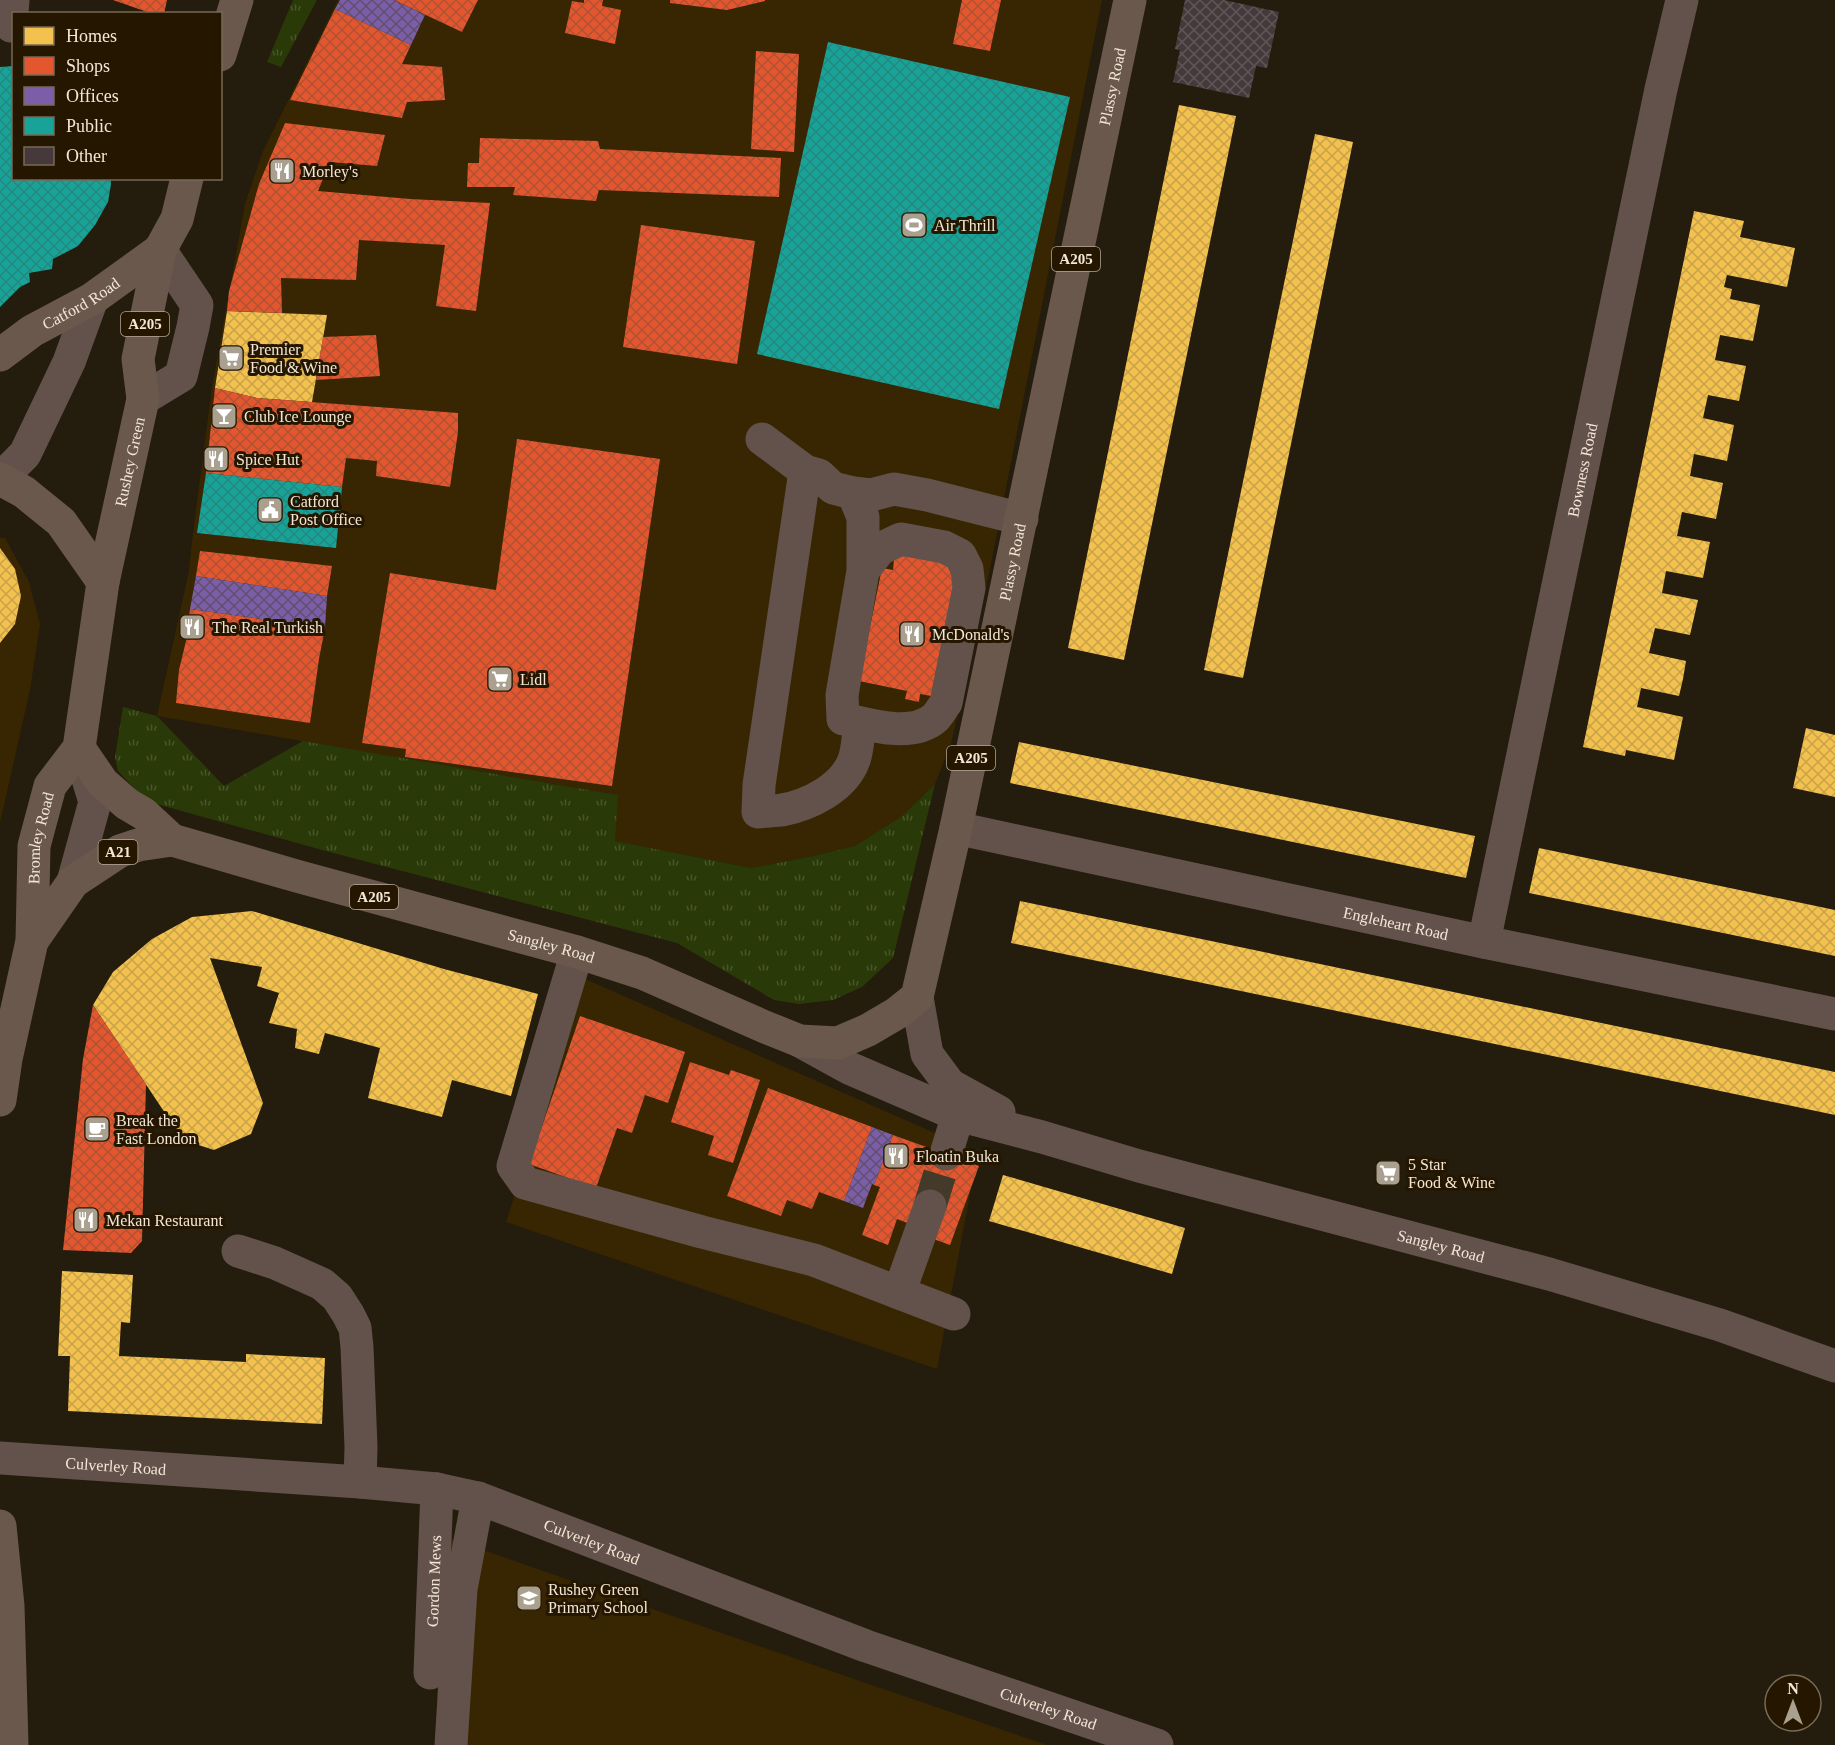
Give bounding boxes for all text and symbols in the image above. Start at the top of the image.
legend [12,12,222,180]
text: Homes [66,26,117,46]
street label: Plassy Road [1096,46,1129,127]
text: Shops [66,56,110,76]
text: Offices [66,86,119,106]
text: Public [66,116,112,136]
text: Other [66,146,107,166]
restaurant icon: Morley's [267,156,297,186]
place label: Morley's [302,163,358,181]
sports icon: Air Thrill [899,210,929,240]
place label: Air Thrill [934,217,996,234]
road number: A205 [1052,247,1100,271]
street label: Catford Road [39,274,123,333]
road number: A205 [121,312,169,336]
place label: Premier Food & Wine [250,341,337,376]
supermarket icon: Premier Food & Wine [216,343,246,373]
bar icon: Club Ice Lounge [209,401,239,431]
place label: Club Ice Lounge [244,408,352,426]
street label: Rushey Green [112,416,148,508]
street label: Bowness Road [1564,422,1600,519]
restaurant icon: Spice Hut [201,444,231,474]
place label: Spice Hut [236,451,300,469]
place label: Catford Post Office [290,493,362,528]
public building icon: Catford Post Office [255,495,285,525]
street label: Plassy Road [996,522,1029,602]
restaurant icon: The Real Turkish [177,612,207,642]
place label: The Real Turkish [212,619,323,636]
restaurant icon: McDonald's [897,619,927,649]
place label: McDonald's [932,626,1010,643]
supermarket icon: Lidl [485,664,515,694]
place label: Lidl [520,671,547,688]
road number: A205 [947,746,995,770]
street label: Bromley Road [25,790,57,884]
road number: A21 [98,840,138,864]
road number: A205 [350,885,398,909]
street label: Engleheart Road [1342,904,1450,943]
street label: Sangley Road [506,926,597,966]
place label: Break the Fast London [116,1112,196,1147]
cafe icon: Break the Fast London [82,1114,112,1144]
restaurant icon: Floatin Buka [881,1141,911,1171]
place label: Floatin Buka [916,1148,999,1165]
place label: 5 Star Food & Wine [1408,1156,1495,1191]
supermarket icon: 5 Star Food & Wine [1373,1158,1403,1188]
restaurant icon: Mekan Restaurant [71,1205,101,1235]
place label: Mekan Restaurant [106,1212,223,1229]
street label: Sangley Road [1395,1226,1486,1266]
street label: Culverley Road [65,1454,167,1478]
street label: Culverley Road [542,1516,642,1568]
street label: Gordon Mews [424,1535,444,1627]
place label: Rushey Green Primary School [548,1581,649,1617]
school or university icon: Rushey Green Primary School [514,1583,544,1613]
north arrow [1763,1673,1823,1733]
text: N [1787,1680,1799,1697]
street label: Culverley Road [998,1684,1099,1733]

